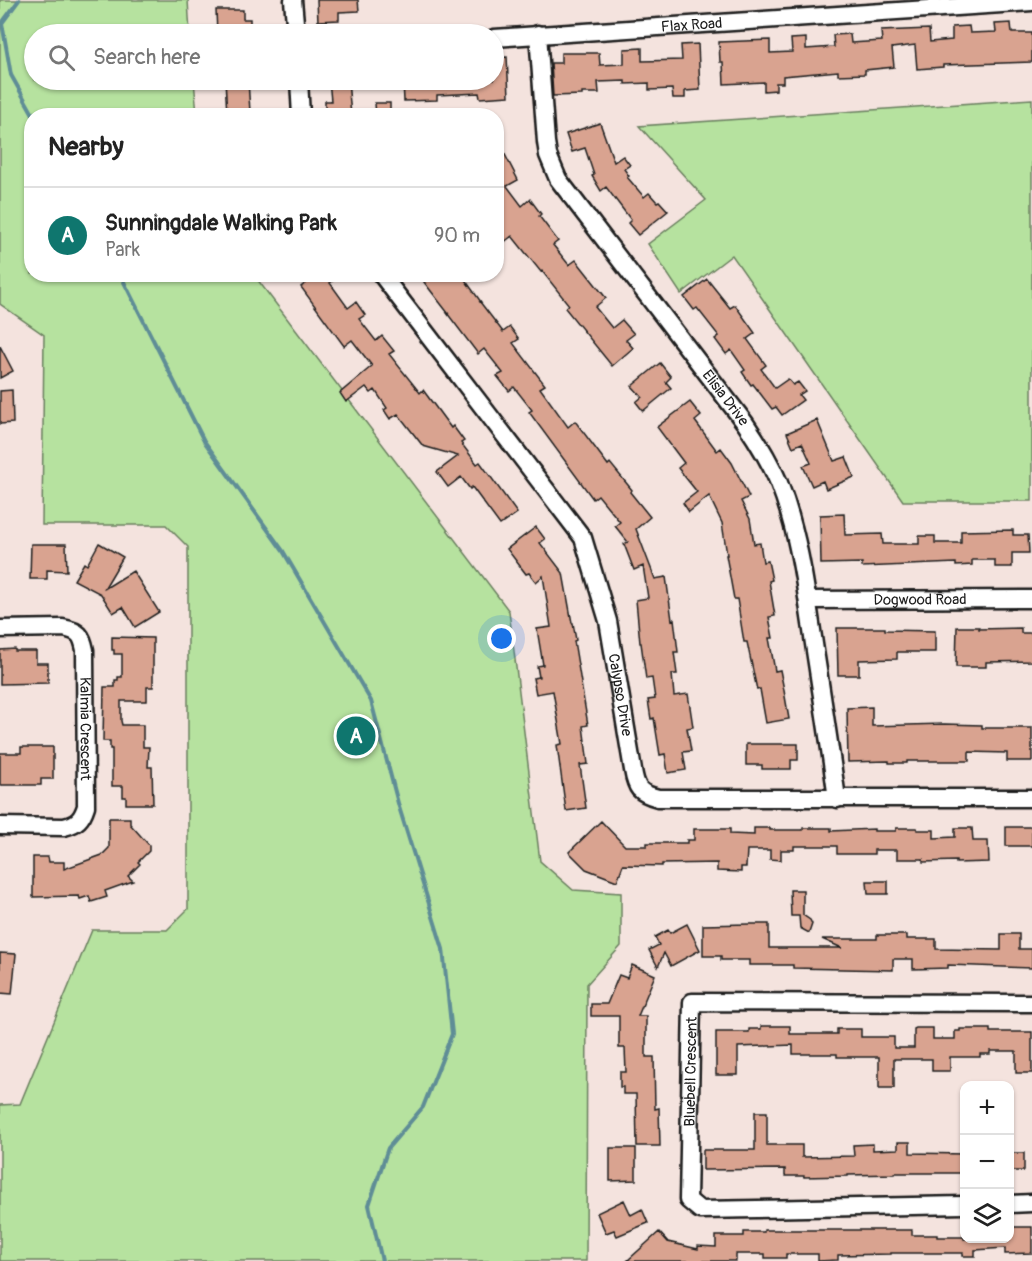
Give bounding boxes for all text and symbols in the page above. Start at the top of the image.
street label: Flax Road [660,13,723,36]
search box [24,24,504,90]
icon: search [45,41,78,74]
text: Search here [93,43,200,71]
text: Nearby [48,131,124,163]
text: Sunningdale Walking Park [105,209,337,237]
text: A [61,223,74,248]
text: 90 m [434,223,480,248]
text: Park [105,237,140,262]
street label: Elisia Drive [698,366,754,430]
street label: Dogwood Road [873,590,967,609]
your location [487,624,516,653]
street label: Calypso Drive [604,652,637,738]
street label: Kalmia Crescent [76,677,95,781]
pin: A [336,714,376,758]
street label: Bluebell Crescent [680,1016,701,1127]
map controls [960,1081,1014,1243]
button: + [960,1081,1014,1135]
button: − [960,1135,1014,1189]
button: layers [960,1189,1014,1243]

